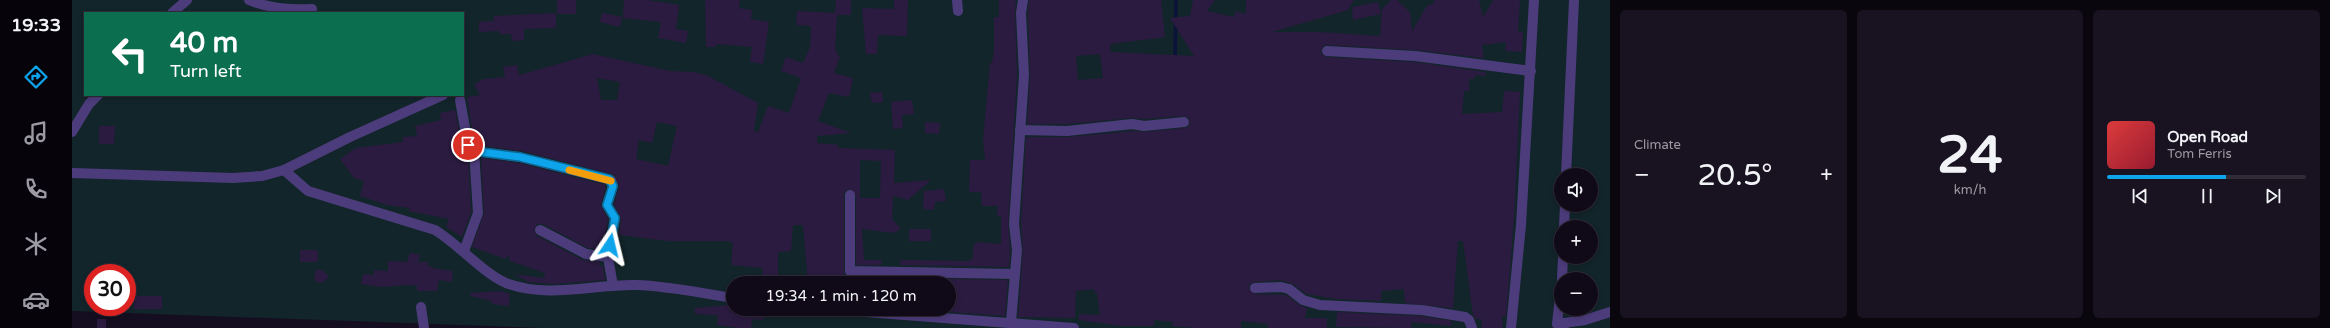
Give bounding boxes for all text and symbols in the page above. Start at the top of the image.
text: 19:33 [11,14,61,36]
text: 40 m [170,26,238,60]
icon: left [104,28,156,80]
text: Turn left [170,60,242,82]
icon: directions [22,63,50,91]
icon: music [22,119,50,147]
text: 24 [1937,124,2003,187]
pin [451,128,485,162]
text: Open Road [2167,128,2248,146]
icon: arrive [457,134,479,156]
text: Climate [1634,137,1681,153]
text: Tom Ferris [2167,146,2232,162]
text: 20.5° [1697,157,1773,194]
text: − [1634,162,1650,188]
text: + [1820,162,1833,188]
map controls [1554,168,1598,316]
button: sound [1554,168,1598,212]
icon: phone [22,175,50,203]
text: km/h [1954,182,1986,198]
icon: previous [2129,185,2151,207]
icon: pause [2196,185,2218,207]
icon: next [2262,185,2284,207]
button: + [1554,220,1598,264]
position arrow [589,224,631,266]
icon: climate [22,230,50,258]
speed limit sign: 30 [84,264,136,316]
button: − [1554,272,1598,316]
icon: car [22,286,50,314]
text: 19:34 · 1 min · 120 m [766,287,916,305]

